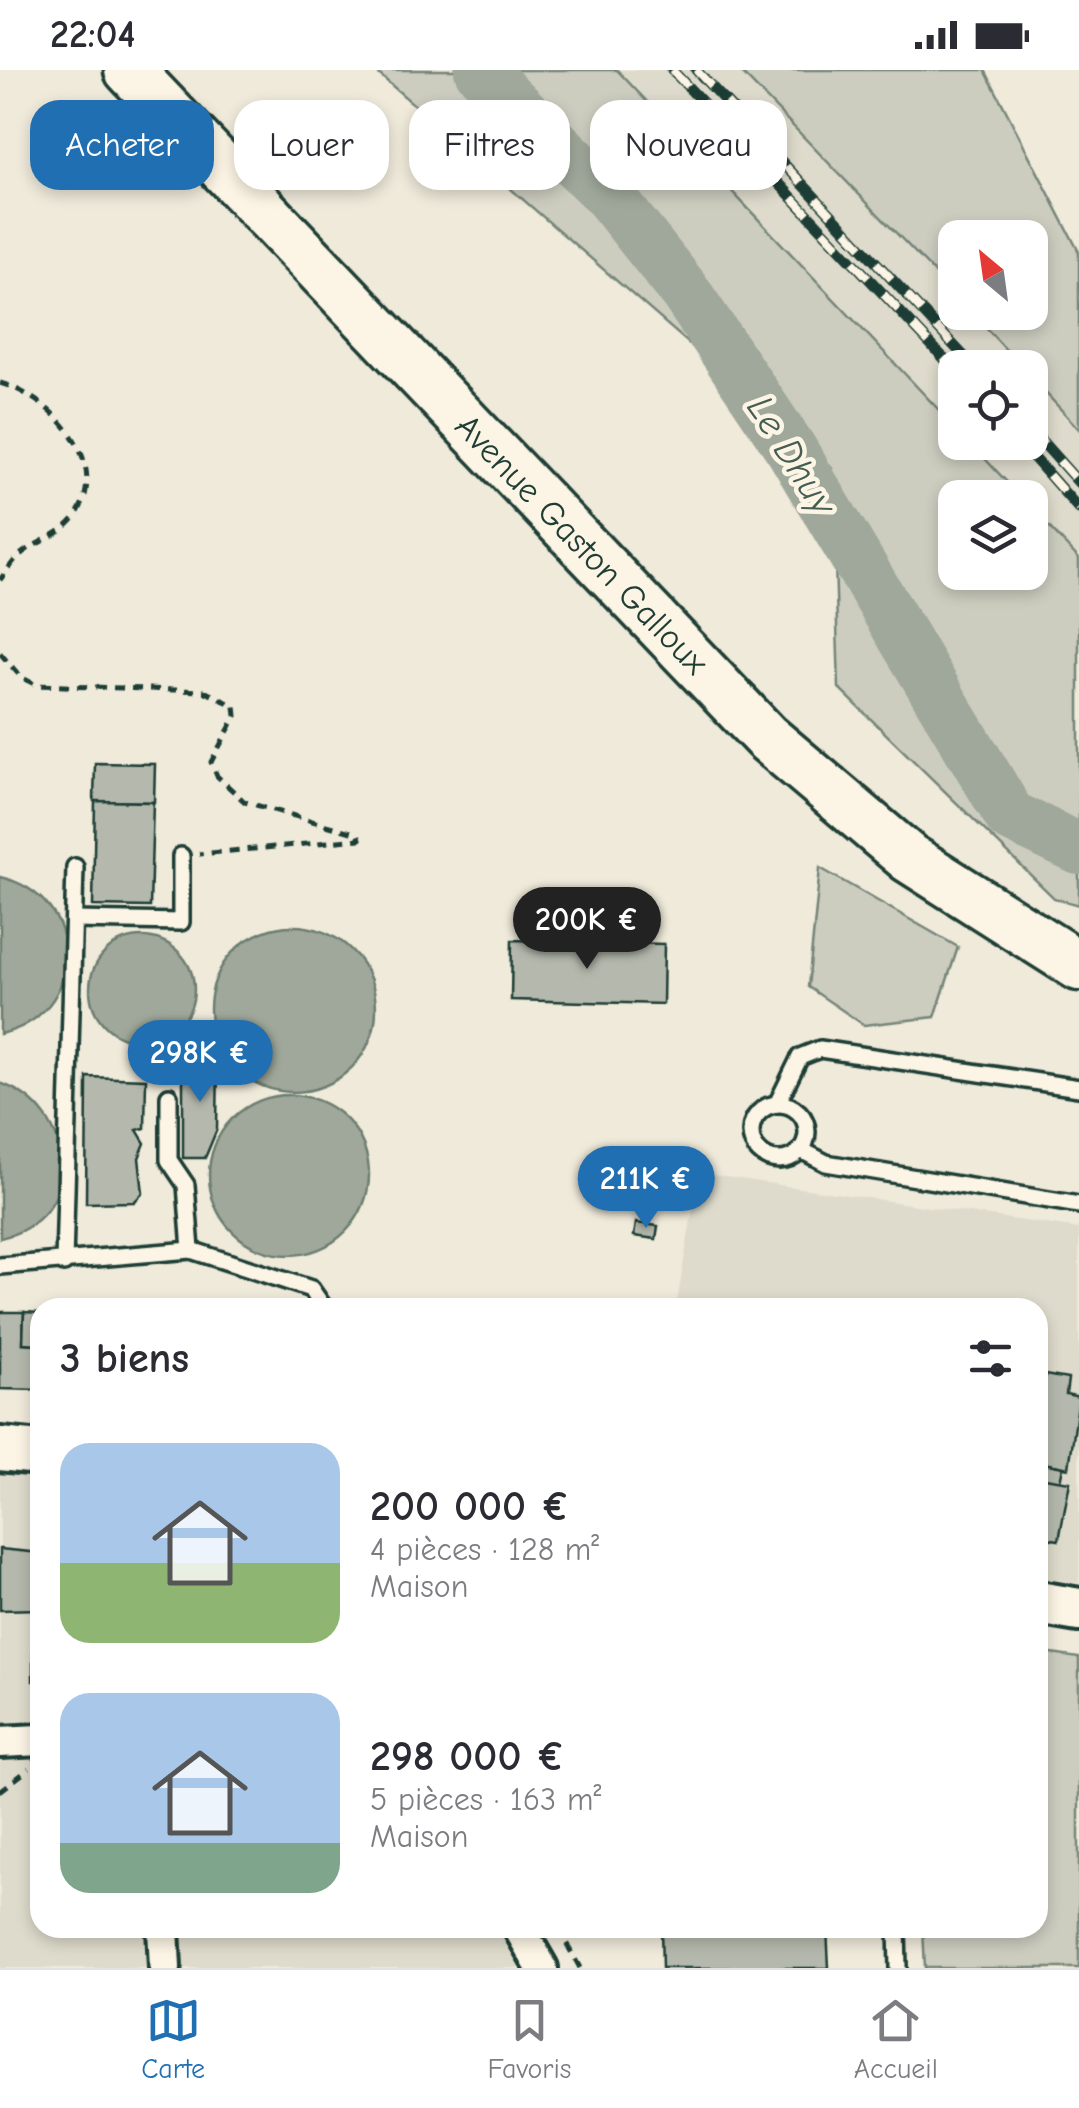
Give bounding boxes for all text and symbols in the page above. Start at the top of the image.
text: 22:04 [50,13,135,57]
chip: Acheter [30,100,214,190]
chip: Louer [234,100,389,190]
chip: Filtres [409,100,570,190]
chip: Nouveau [590,100,787,190]
north arrow [938,220,1048,330]
map controls [938,220,1048,590]
button: locate [938,350,1048,460]
water label: Le Dhuy [738,388,846,525]
street label: Avenue Gaston Galloux [447,406,717,683]
button: layers [938,480,1048,590]
pin: 200K € [506,887,668,972]
text: 200K € [535,901,639,938]
pin: 298K € [119,1020,281,1105]
text: 298K € [150,1034,250,1071]
pin: 211K € [565,1146,727,1231]
text: 211K € [600,1160,692,1197]
icon: filters [963,1331,1018,1386]
text: 3 biens [60,1334,189,1383]
text: 200 000 € [370,1482,570,1531]
icon: home [140,1483,260,1603]
text: 4 pièces · 128 m² [370,1531,599,1568]
text: Maison [370,1568,468,1605]
text: 298 000 € [370,1732,565,1781]
icon: home [140,1733,260,1853]
text: 5 pièces · 163 m² [370,1781,601,1818]
text: Maison [370,1818,468,1855]
tab: Carte [141,1993,205,2085]
tab: Favoris [487,1993,571,2085]
tab: Accueil [854,1993,938,2085]

